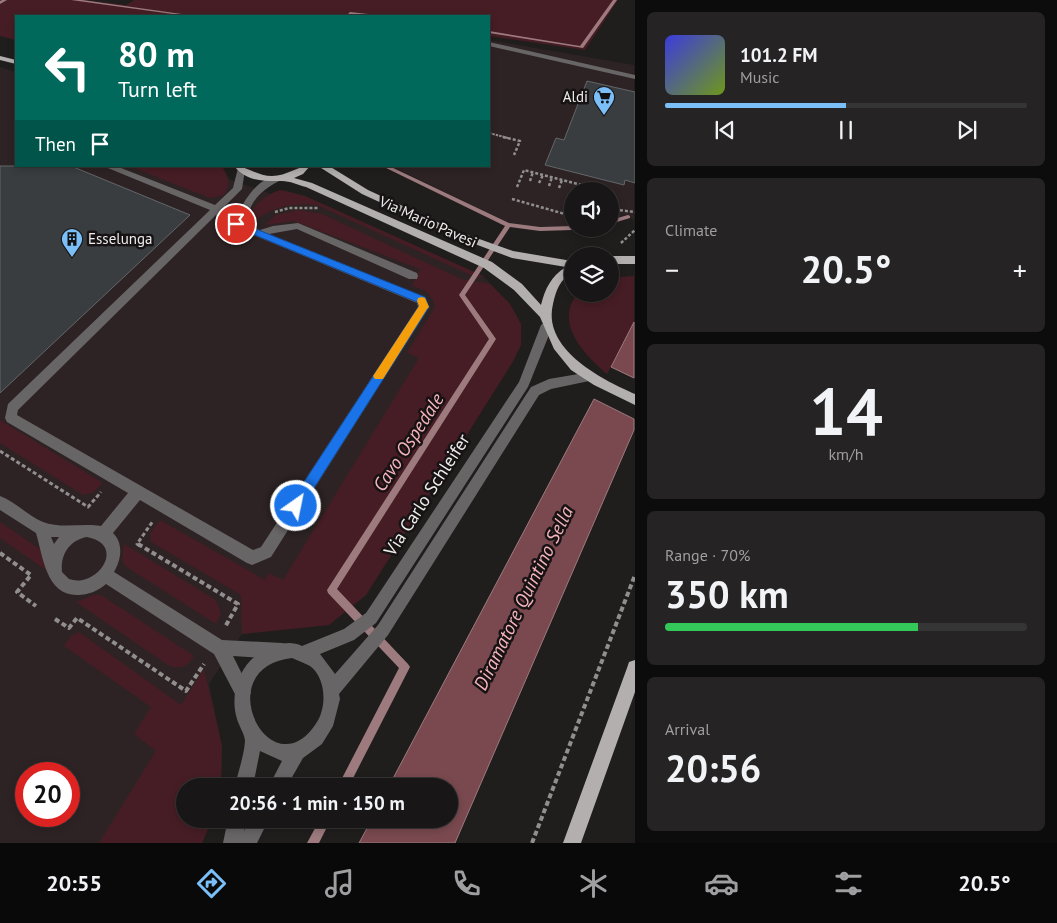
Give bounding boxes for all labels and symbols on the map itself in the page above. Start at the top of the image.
supermarket icon: Aldi [592,85,616,116]
place label: Aldi [563,87,588,106]
street label: Via Mario Pavesi [376,191,480,252]
pin [215,203,257,245]
building icon: Esselunga [60,227,84,258]
place label: Esselunga [88,229,152,248]
water label: Cavo Ospedale [367,388,449,496]
street label: Via Carlo Schleifer [378,429,475,561]
position arrow [269,479,321,531]
water label: Diramatore Quintino Sella [468,501,578,694]
speed limit sign: 20 [15,762,80,827]

